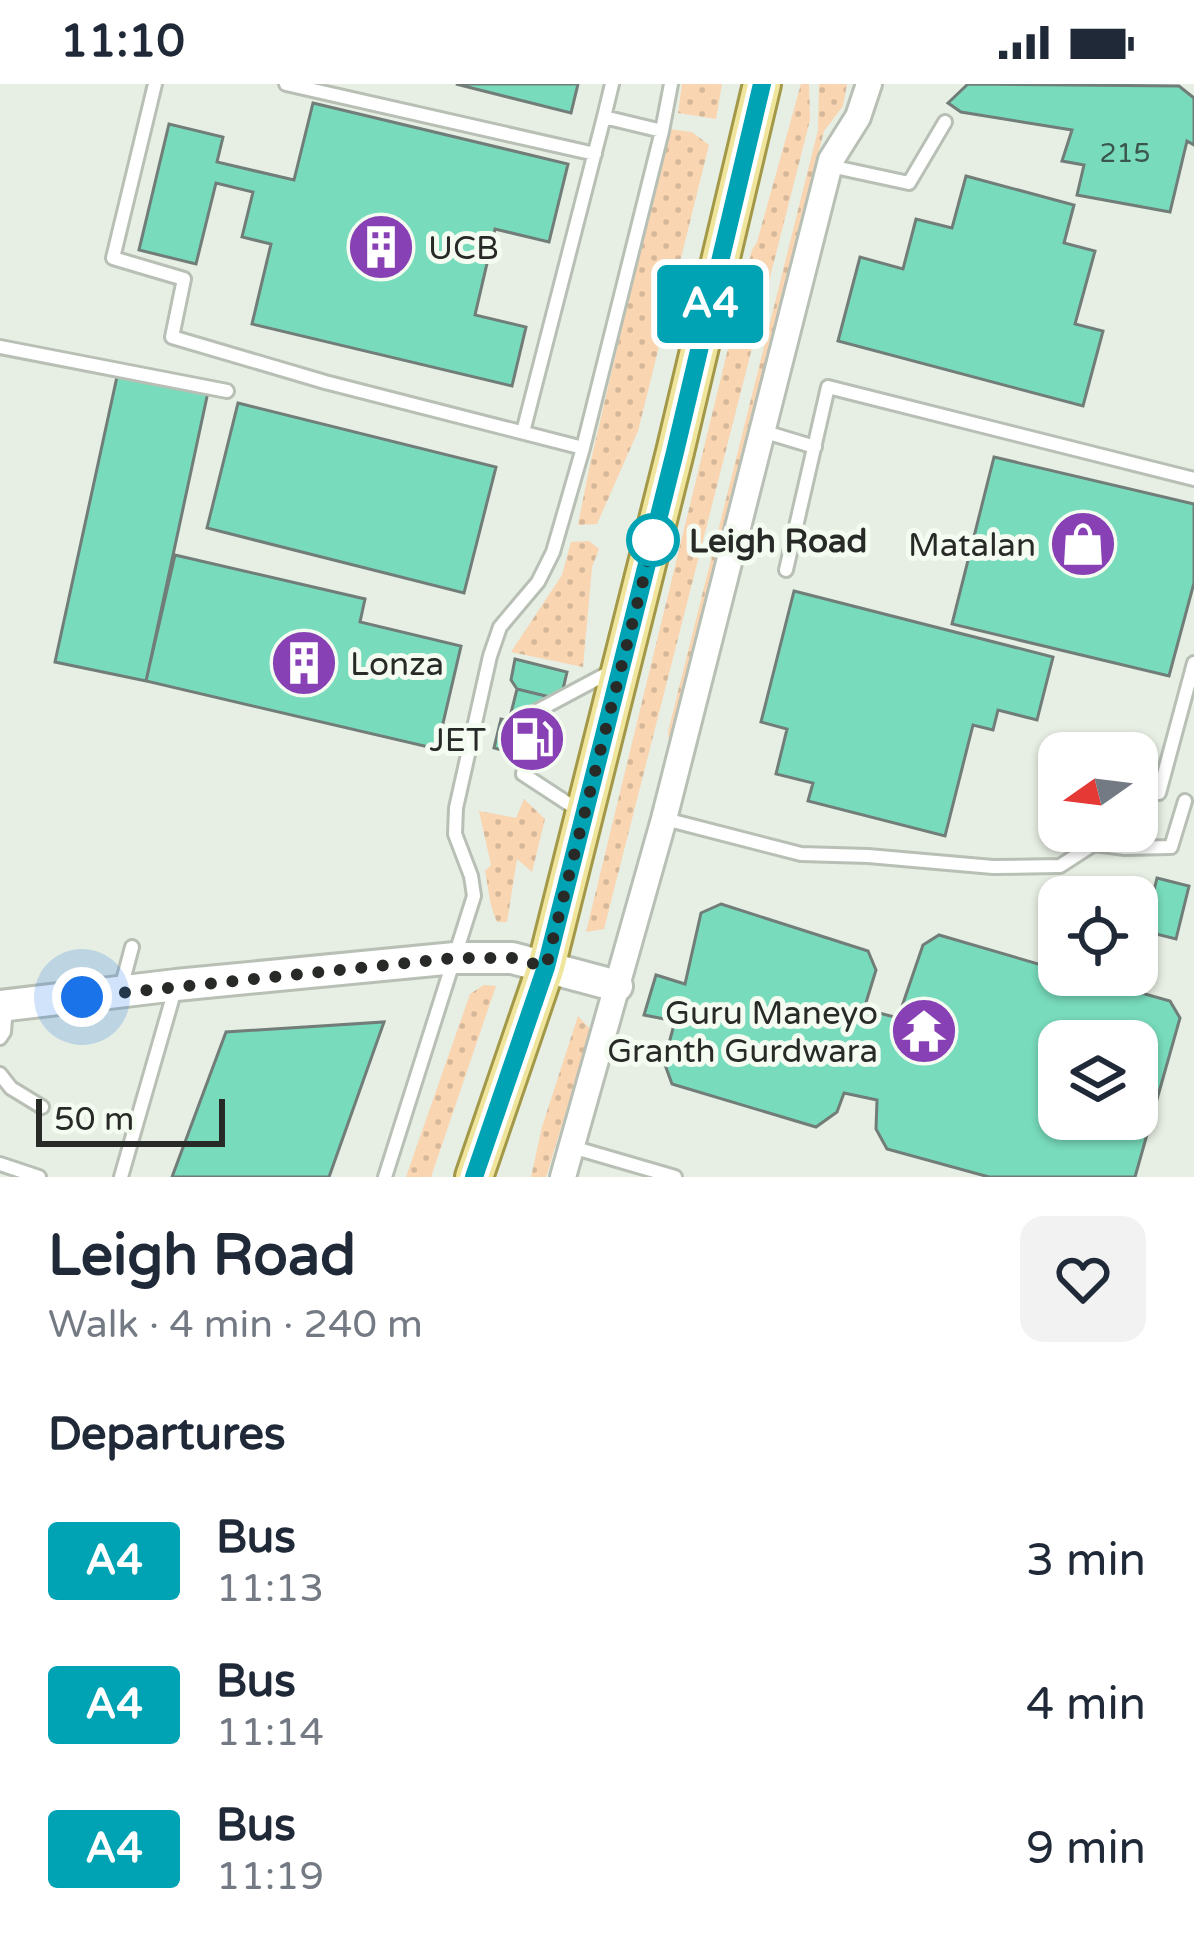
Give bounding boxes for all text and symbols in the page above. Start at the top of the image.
text: 11:10 [60,15,185,69]
house number: 215 [1100,137,1150,170]
building icon: UCB [346,212,416,282]
place label: UCB [428,229,499,268]
line badge: A4 [656,265,764,343]
text: A4 [681,278,739,329]
shop icon: Matalan [1048,509,1118,579]
marker: Leigh Road [628,515,678,565]
place label: Leigh Road [689,522,867,561]
place label: Matalan [908,526,1036,565]
building icon: Lonza [269,628,339,698]
place label: Lonza [350,645,444,684]
fuel station icon: JET [497,704,567,774]
place label: JET [429,721,486,760]
north arrow [1038,732,1158,852]
map controls [1038,732,1158,1140]
button: locate [1038,876,1158,996]
your location [52,967,112,1027]
place label: Guru Maneyo Granth Gurdwara [607,994,878,1071]
temple icon: Guru Maneyo Granth Gurdwara [889,996,959,1066]
button: layers [1038,1020,1158,1140]
scale bar [36,1093,225,1146]
text: 50 m [54,1100,134,1139]
button: heart [1020,1216,1146,1342]
text: Leigh Road [48,1222,356,1290]
text: Walk · 4 min · 240 m [48,1301,423,1348]
text: Departures [48,1408,286,1462]
text: Bus [216,1511,296,1565]
text: 3 min [1026,1534,1146,1588]
text: A4 [85,1535,143,1586]
text: 11:13 [216,1565,324,1612]
text: Bus [216,1655,296,1709]
text: 4 min [1026,1678,1146,1732]
text: A4 [85,1679,143,1730]
text: 11:14 [216,1709,324,1756]
text: Bus [216,1799,296,1853]
text: 9 min [1026,1822,1146,1876]
text: A4 [85,1823,143,1874]
text: 11:19 [216,1853,324,1900]

